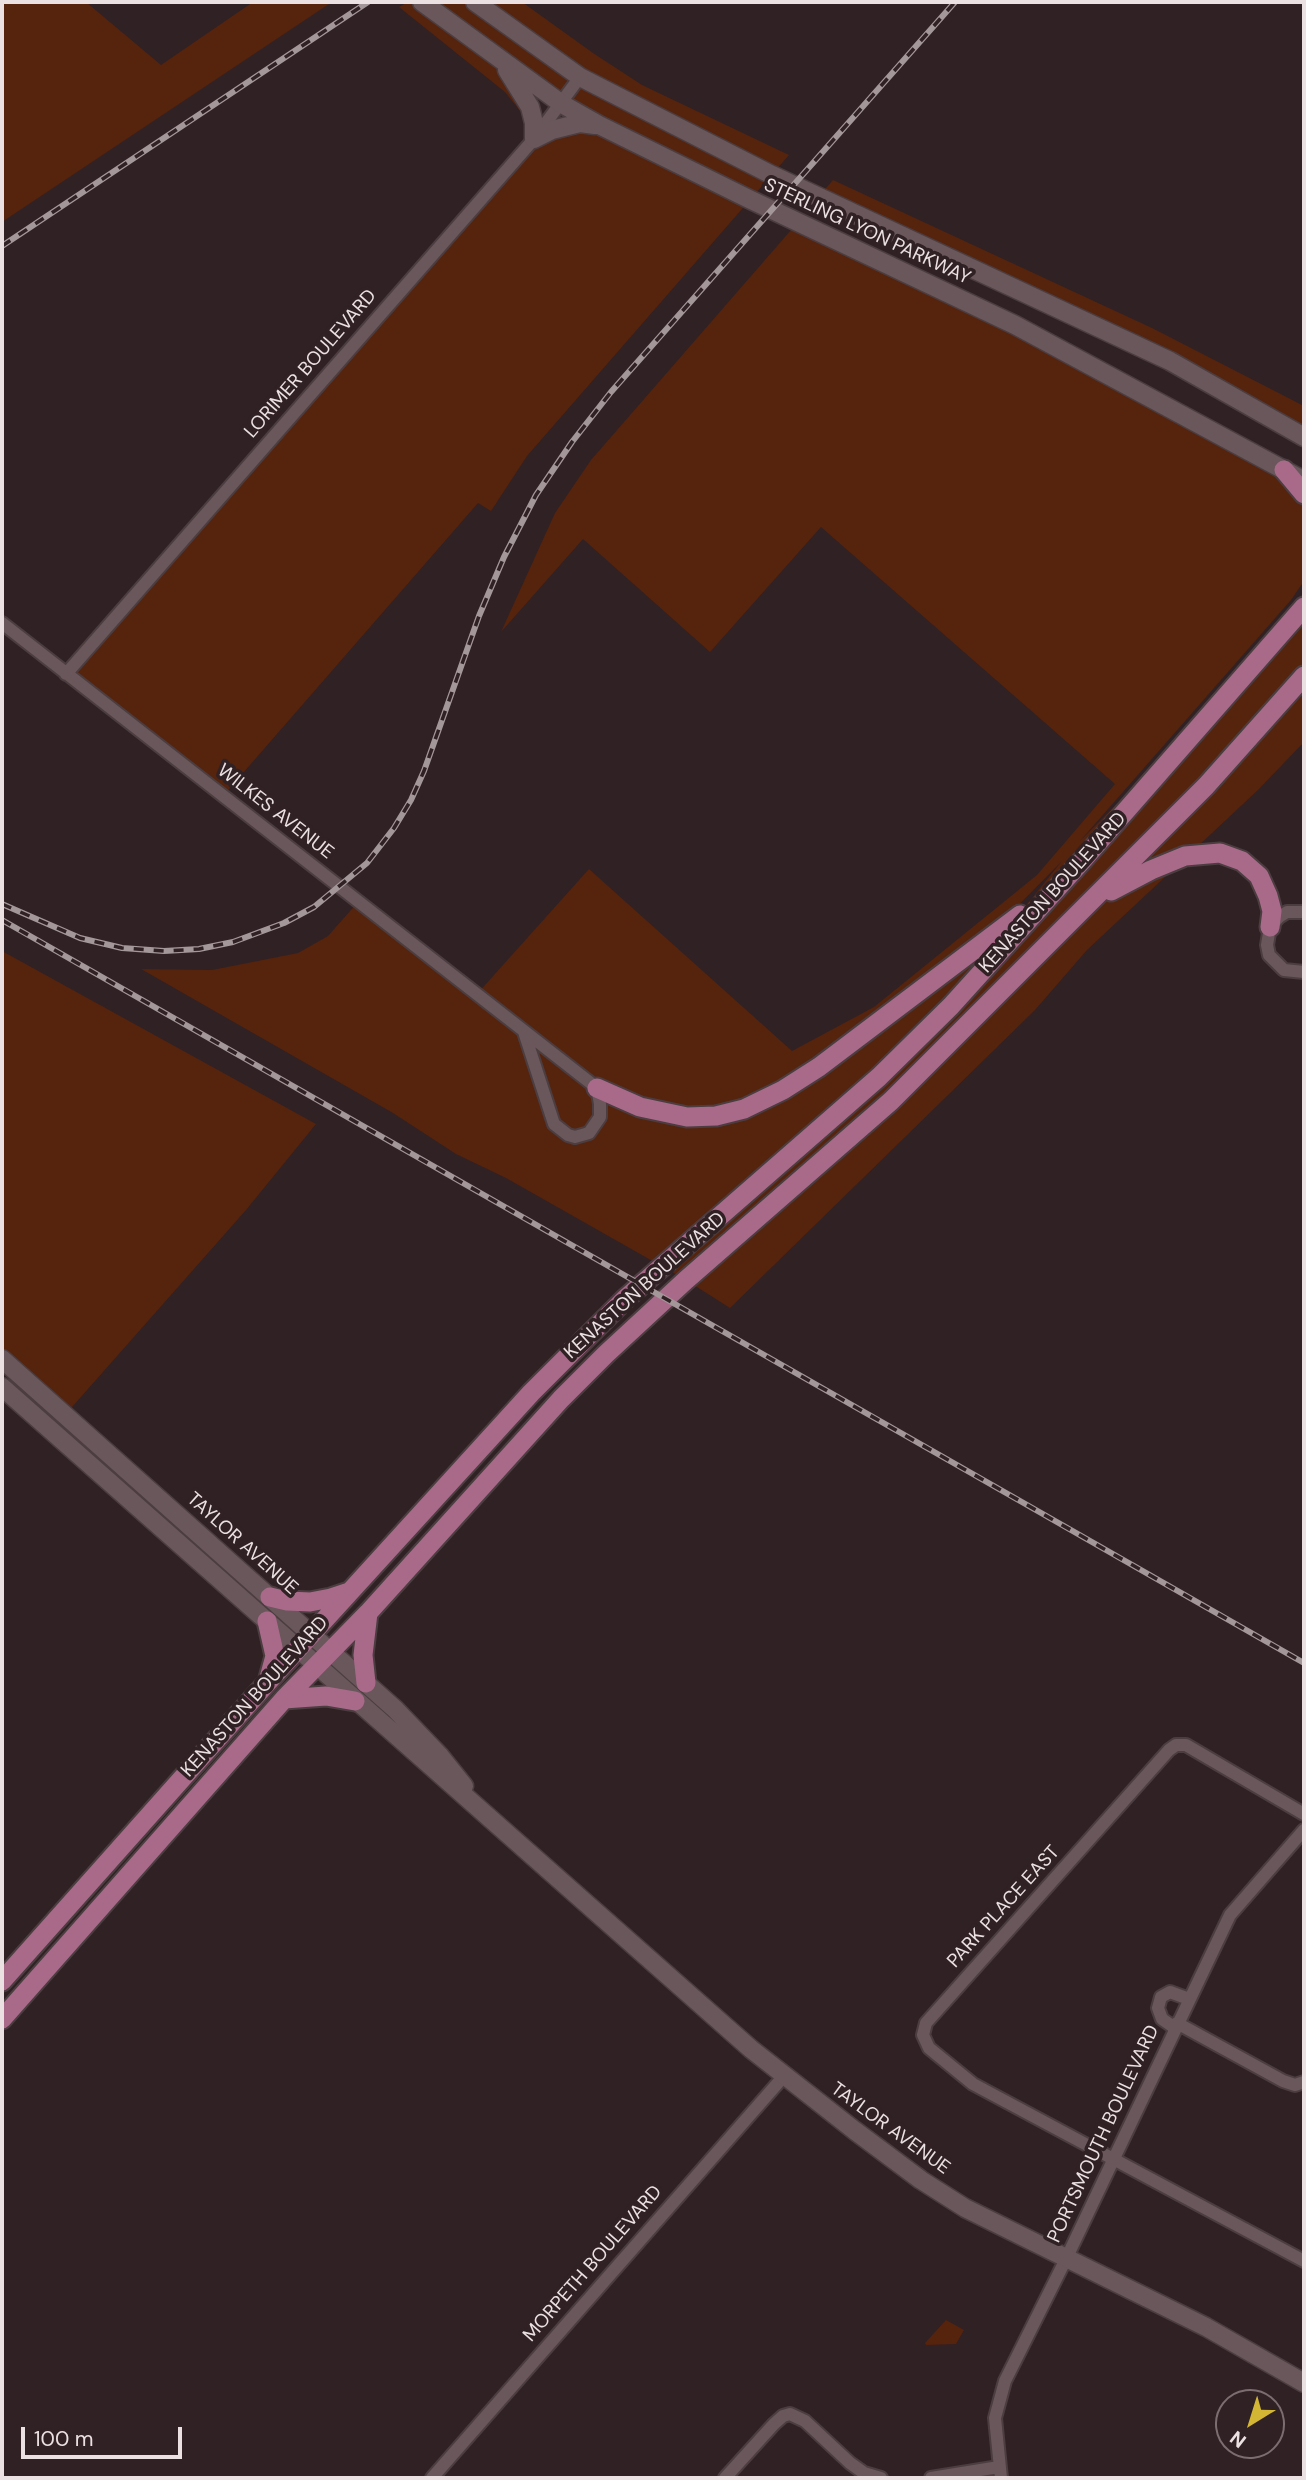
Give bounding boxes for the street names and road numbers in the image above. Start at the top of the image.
street label: STERLING LYON PARKWAY [760,174,974,290]
street label: LORIMER BOULEVARD [240,285,382,443]
street label: WILKES AVENUE [212,760,338,864]
street label: KENASTON BOULEVARD [975,808,1131,978]
street label: KENASTON BOULEVARD [560,1208,730,1364]
street label: TAYLOR AVENUE [182,1488,302,1600]
street label: KENASTON BOULEVARD [177,1612,333,1782]
street label: PARK PLACE EAST [943,1841,1065,1973]
street label: PORTSMOUTH BOULEVARD [1044,2022,1164,2246]
street label: TAYLOR AVENUE [826,2078,954,2180]
street label: MORPETH BOULEVARD [519,2181,667,2347]

